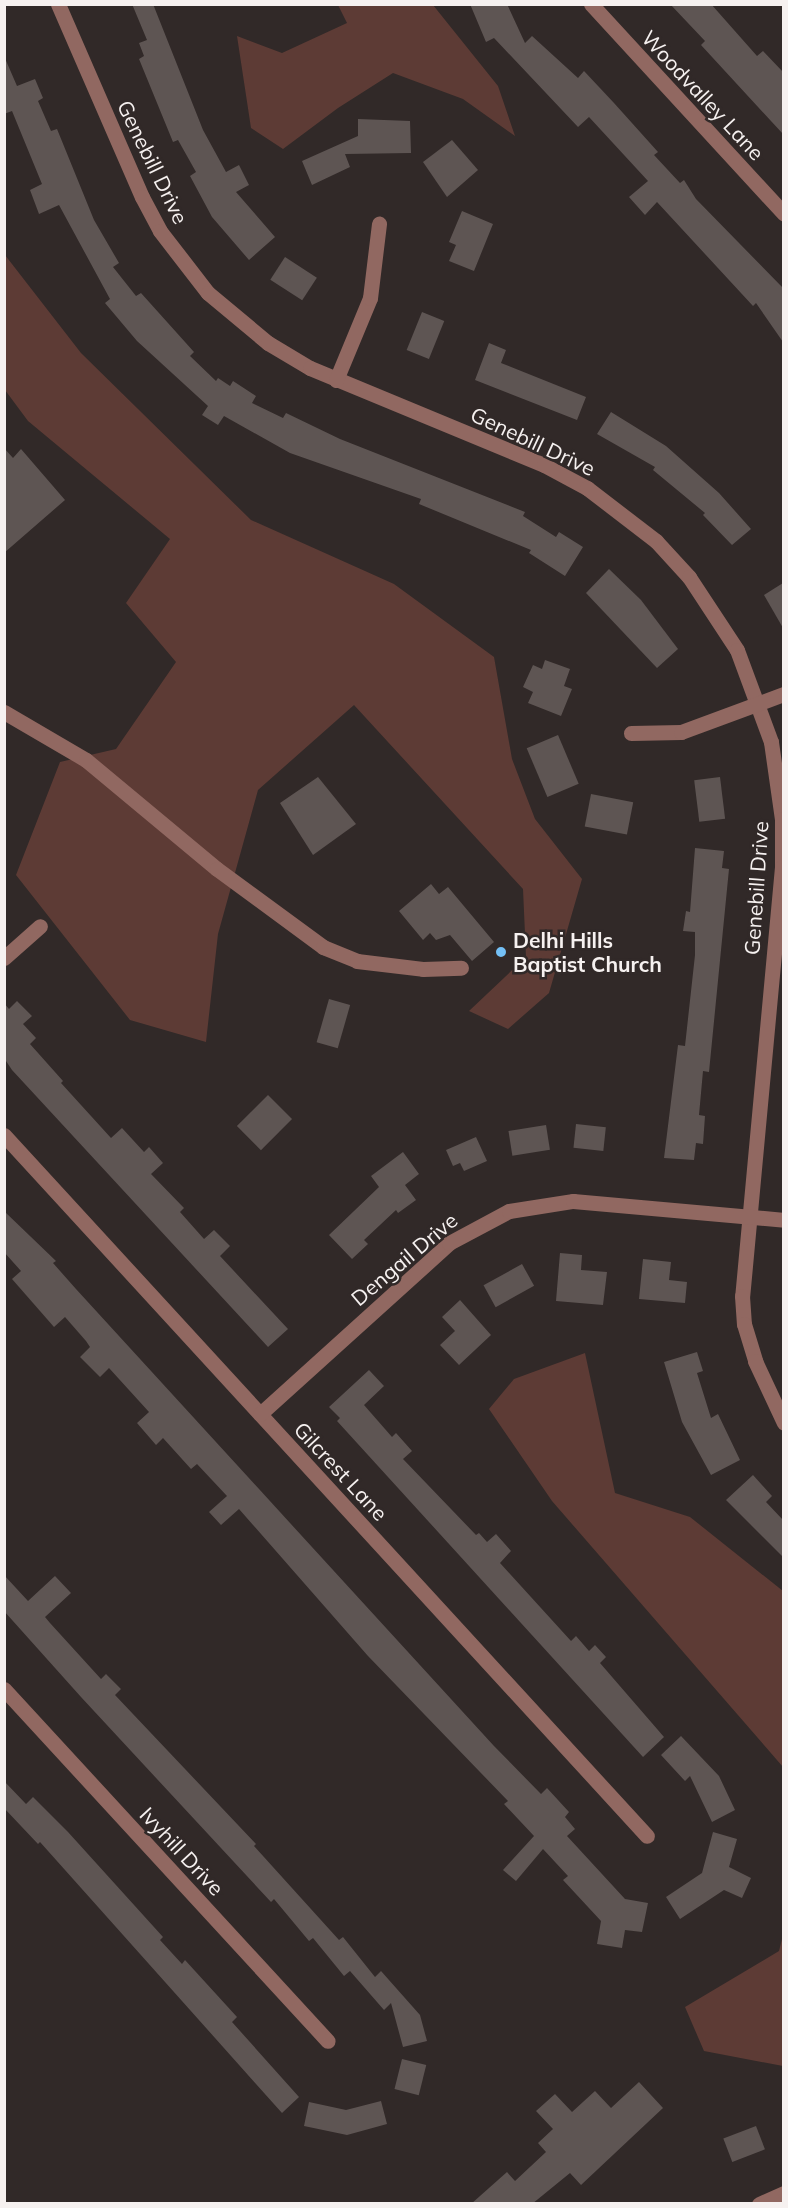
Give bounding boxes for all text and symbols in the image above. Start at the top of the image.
street label: Woodvalley Lane [637,25,769,165]
street label: Genebill Drive [112,96,194,228]
street label: Genebill Drive [467,401,599,481]
street label: Genebill Drive [739,820,773,956]
place label: Delhi Hills Baptist Church [513,927,662,977]
marker: Delhi Hills Baptist Church [494,945,508,959]
street label: Dengail Drive [346,1207,462,1311]
street label: Gilcrest Lane [289,1416,393,1526]
street label: Ivyhill Drive [135,1802,229,1900]

